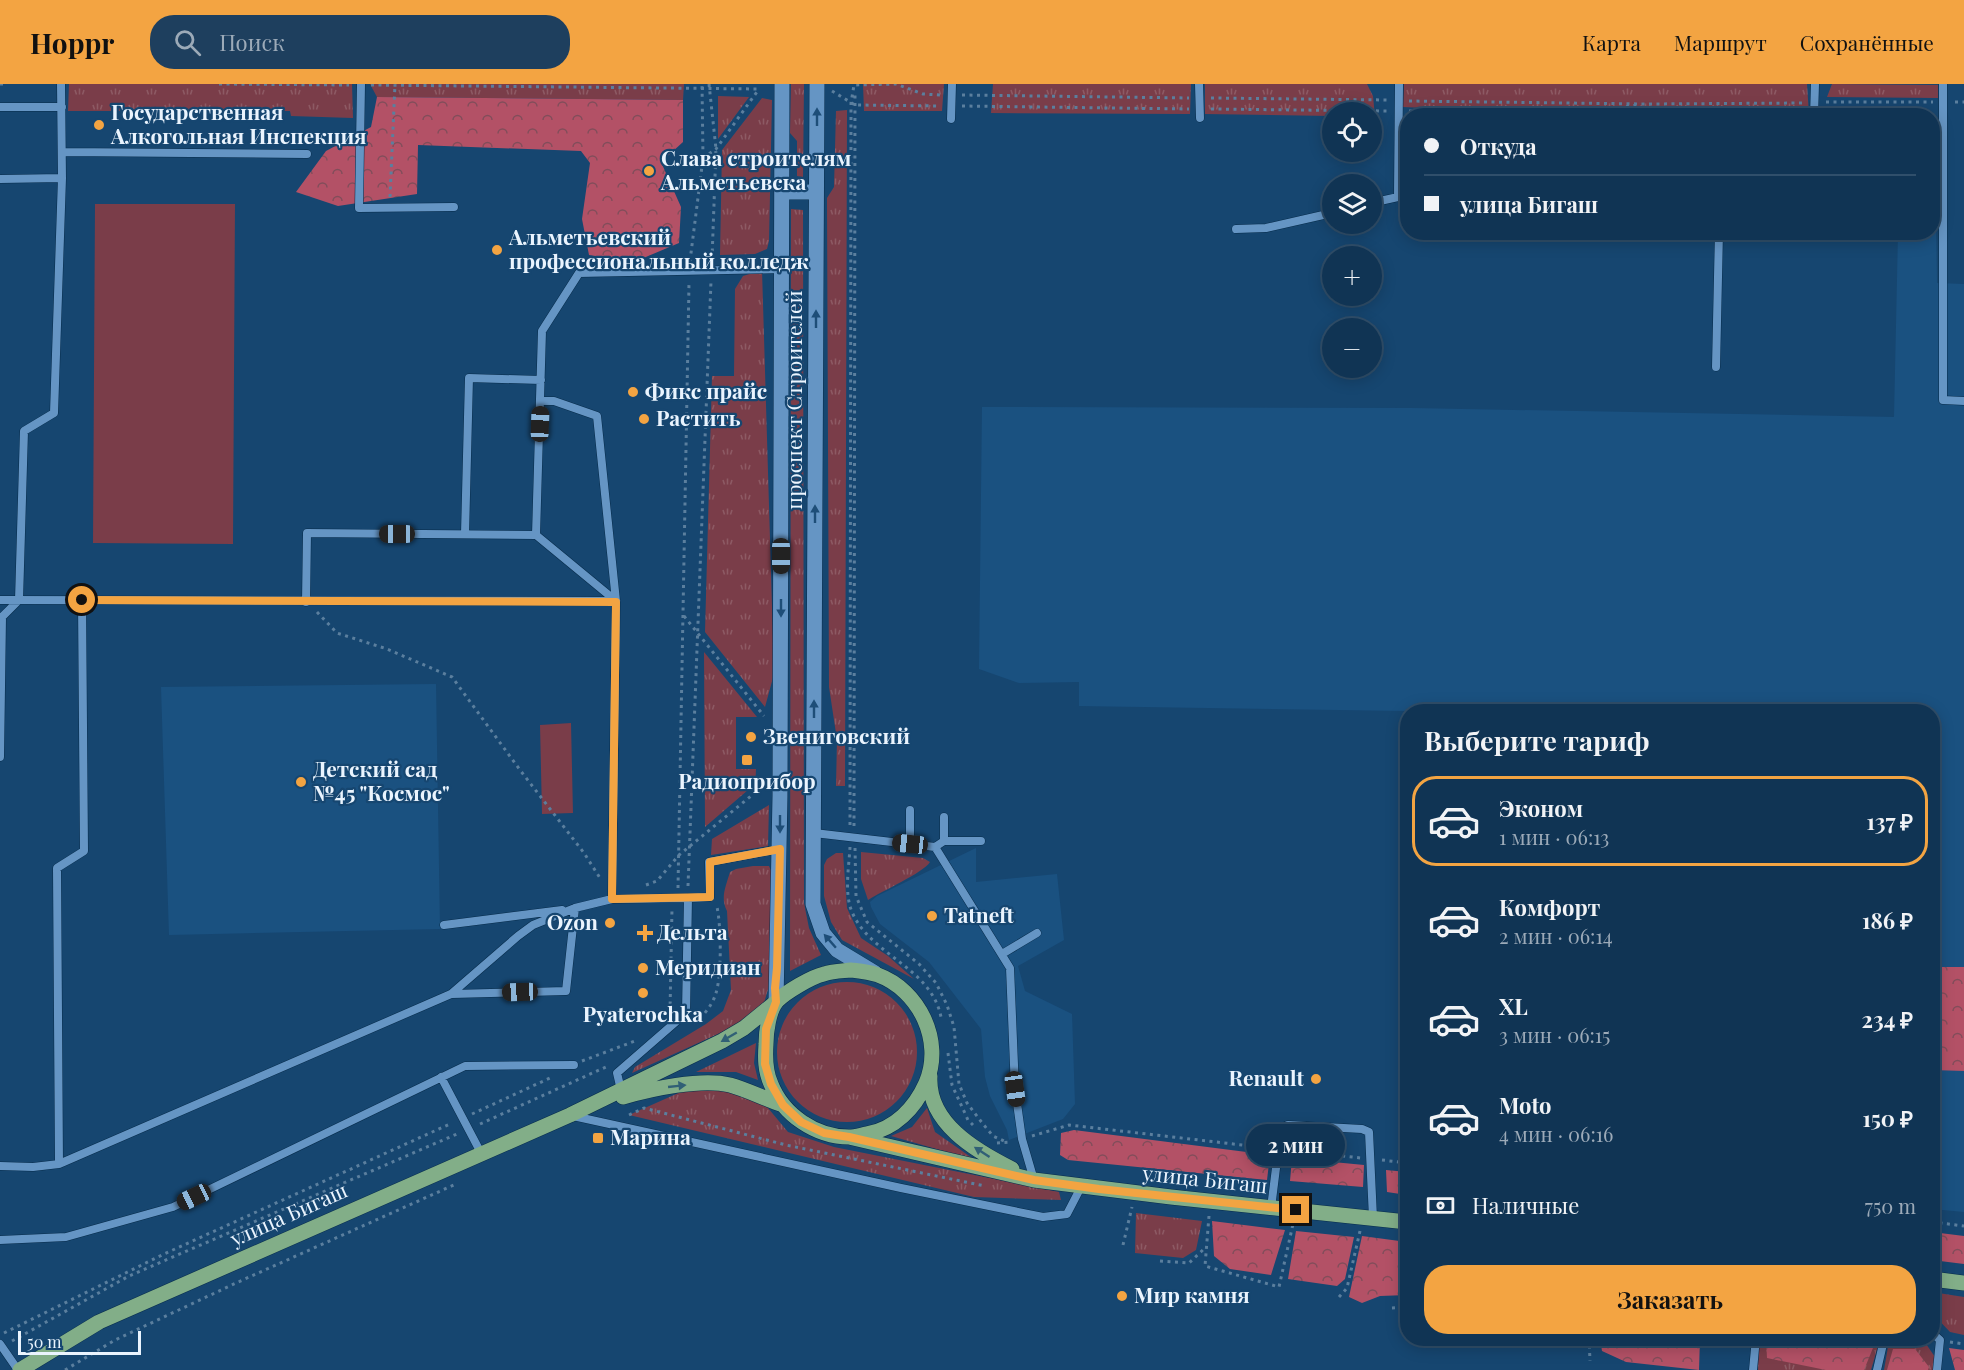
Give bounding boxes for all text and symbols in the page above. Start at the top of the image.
search box [150,15,570,69]
text: Hoppr [30,24,114,61]
icon: search [171,26,204,59]
text: Поиск [219,27,285,57]
text: Карта [1582,28,1641,56]
text: Маршрут [1674,28,1767,56]
text: Сохранённые [1800,28,1934,56]
place label: Государственная Алкогольная Инспекция [110,97,367,149]
map controls [1322,102,1382,378]
button: locate [1322,102,1382,162]
one-way arrow [812,108,822,127]
marker: Государственная Алкогольная Инспекция [92,118,106,132]
text: Откуда [1460,131,1537,161]
place label: Слава строителям Альметьевска [660,143,852,195]
marker: Слава строителям Альметьевска [642,164,656,178]
button: layers [1322,174,1382,234]
text: улица Бигаш [1460,189,1598,219]
place label: Альметьевский профессиональный колледж [508,222,809,274]
marker: Альметьевский профессиональный колледж [490,243,504,257]
button: + [1322,246,1382,306]
street label: проспект Строителей [779,290,807,510]
one-way arrow [811,309,821,328]
button: − [1322,318,1382,378]
place label: Фикс прайс [645,376,767,404]
marker: Фикс прайс [626,385,640,399]
place label: Растить [656,403,741,431]
car [530,406,550,442]
marker: Растить [637,412,651,426]
one-way arrow [810,504,820,523]
car [379,525,415,543]
car [772,538,790,574]
route start [68,586,95,613]
one-way arrow [776,598,786,617]
one-way arrow [809,699,819,718]
place label: Звениговский [763,721,910,749]
text: Выберите тариф [1424,722,1650,758]
marker: Звениговский [744,730,758,744]
marker: Радиоприбор [740,753,754,767]
place label: Детский сад №45 "Космос" [313,754,450,806]
place label: Радиоприбор [678,766,816,794]
marker: Детский сад №45 "Космос" [294,775,308,789]
text: Эконом [1499,793,1583,823]
icon: car [1427,794,1481,848]
text: 137 ₽ [1867,806,1913,836]
one-way arrow [775,814,785,833]
text: 1 мин · 06:13 [1499,823,1609,850]
car [891,833,929,855]
text: Комфорт [1499,892,1600,922]
icon: car [1427,893,1481,947]
place label: Tatneft [944,900,1015,928]
text: 186 ₽ [1862,905,1913,935]
place label: Ozon [547,907,598,935]
marker: Tatneft [925,909,939,923]
marker: Ozon [603,916,617,930]
place label: Дельта [657,917,728,945]
text: 2 мин · 06:14 [1499,922,1613,949]
marker: Дельта [638,926,652,940]
one-way arrow [824,934,837,949]
place label: Меридиан [655,952,761,980]
marker: Меридиан [636,961,650,975]
car [502,982,538,1002]
marker: Pyaterochka [636,986,650,1000]
text: XL [1499,991,1528,1021]
icon: car [1427,992,1481,1046]
place label: Pyaterochka [583,999,703,1027]
text: 234 ₽ [1861,1004,1913,1034]
text: 3 мин · 06:15 [1499,1021,1610,1048]
one-way arrow [721,1031,737,1042]
place label: Renault [1229,1063,1305,1091]
car [1004,1070,1026,1108]
marker: Renault [1309,1072,1323,1086]
one-way arrow [668,1081,687,1091]
text: Moto [1499,1090,1552,1120]
icon: car [1427,1091,1481,1145]
text: 150 ₽ [1863,1103,1913,1133]
text: 4 мин · 06:16 [1499,1120,1613,1147]
place label: Марина [610,1122,691,1150]
callout: 2 мин [1246,1123,1346,1165]
marker: Марина [591,1131,605,1145]
text: 2 мин [1268,1131,1323,1158]
one-way arrow [975,1146,991,1158]
street label: улица Бигаш [1140,1157,1269,1199]
street label: улица Бигаш [224,1175,351,1252]
car [174,1181,214,1213]
icon: cash [1424,1189,1457,1222]
text: Наличные [1472,1190,1579,1220]
text: 750 m [1865,1192,1916,1219]
route end [1282,1196,1309,1223]
button: Заказать [1424,1265,1916,1334]
place label: Мир камня [1134,1280,1250,1308]
marker: Мир камня [1115,1289,1129,1303]
scale bar [18,1328,141,1356]
text: 50 m [27,1331,61,1352]

